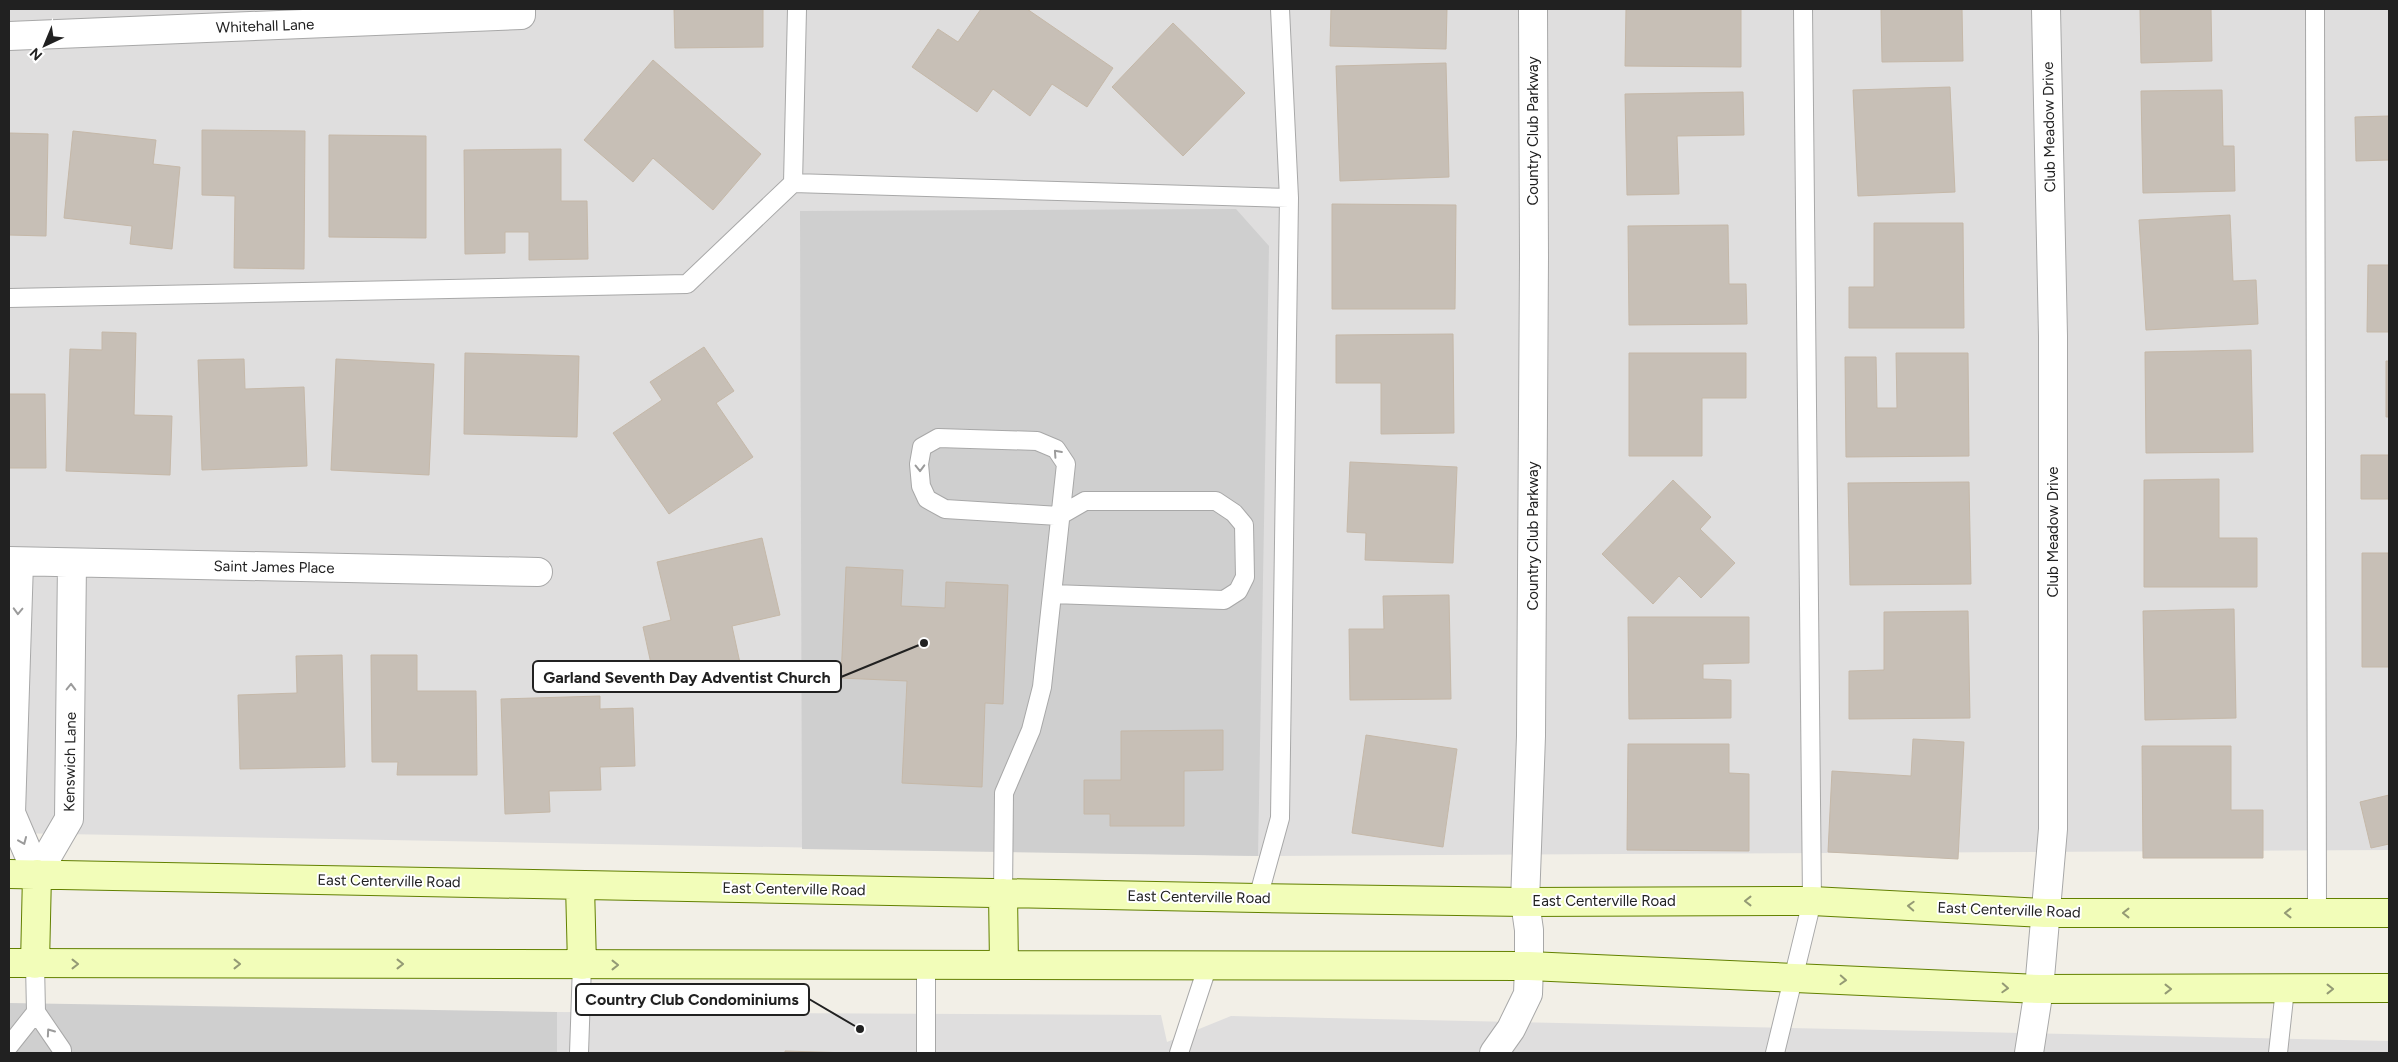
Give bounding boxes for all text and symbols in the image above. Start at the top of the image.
street label: Whitehall Lane [216,15,314,37]
north arrow [20,20,70,70]
text: N [27,44,46,64]
street label: Country Club Parkway [1524,56,1542,206]
street label: Club Meadow Drive [2039,61,2059,193]
one-way arrow [1054,450,1063,459]
street label: Country Club Parkway [1524,461,1542,611]
one-way arrow [915,464,925,472]
street label: Club Meadow Drive [2044,467,2062,597]
street label: Saint James Place [213,557,335,577]
one-way arrow [12,607,23,615]
callout: Garland Seventh Day Adventist Church [533,661,841,692]
text: Garland Seventh Day Adventist Church [543,668,831,687]
one-way arrow [65,682,76,690]
street label: Kenswich Lane [60,712,80,812]
one-way arrow [17,836,27,845]
street label: East Centerville Road [317,871,461,891]
street label: East Centerville Road [722,879,866,899]
street label: East Centerville Road [1127,887,1271,907]
street label: East Centerville Road [1532,892,1676,910]
one-way arrow [1744,896,1752,906]
street label: East Centerville Road [1937,899,2081,921]
one-way arrow [1906,901,1914,912]
one-way arrow [2121,908,2129,918]
one-way arrow [2284,908,2292,918]
one-way arrow [72,959,79,969]
one-way arrow [234,959,242,969]
one-way arrow [396,959,404,969]
one-way arrow [612,960,619,970]
one-way arrow [1839,975,1847,986]
one-way arrow [2001,982,2009,993]
callout: Country Club Condominiums [576,984,809,1015]
one-way arrow [2164,984,2172,994]
one-way arrow [2326,984,2334,994]
text: Country Club Condominiums [585,990,799,1009]
one-way arrow [47,1028,56,1038]

